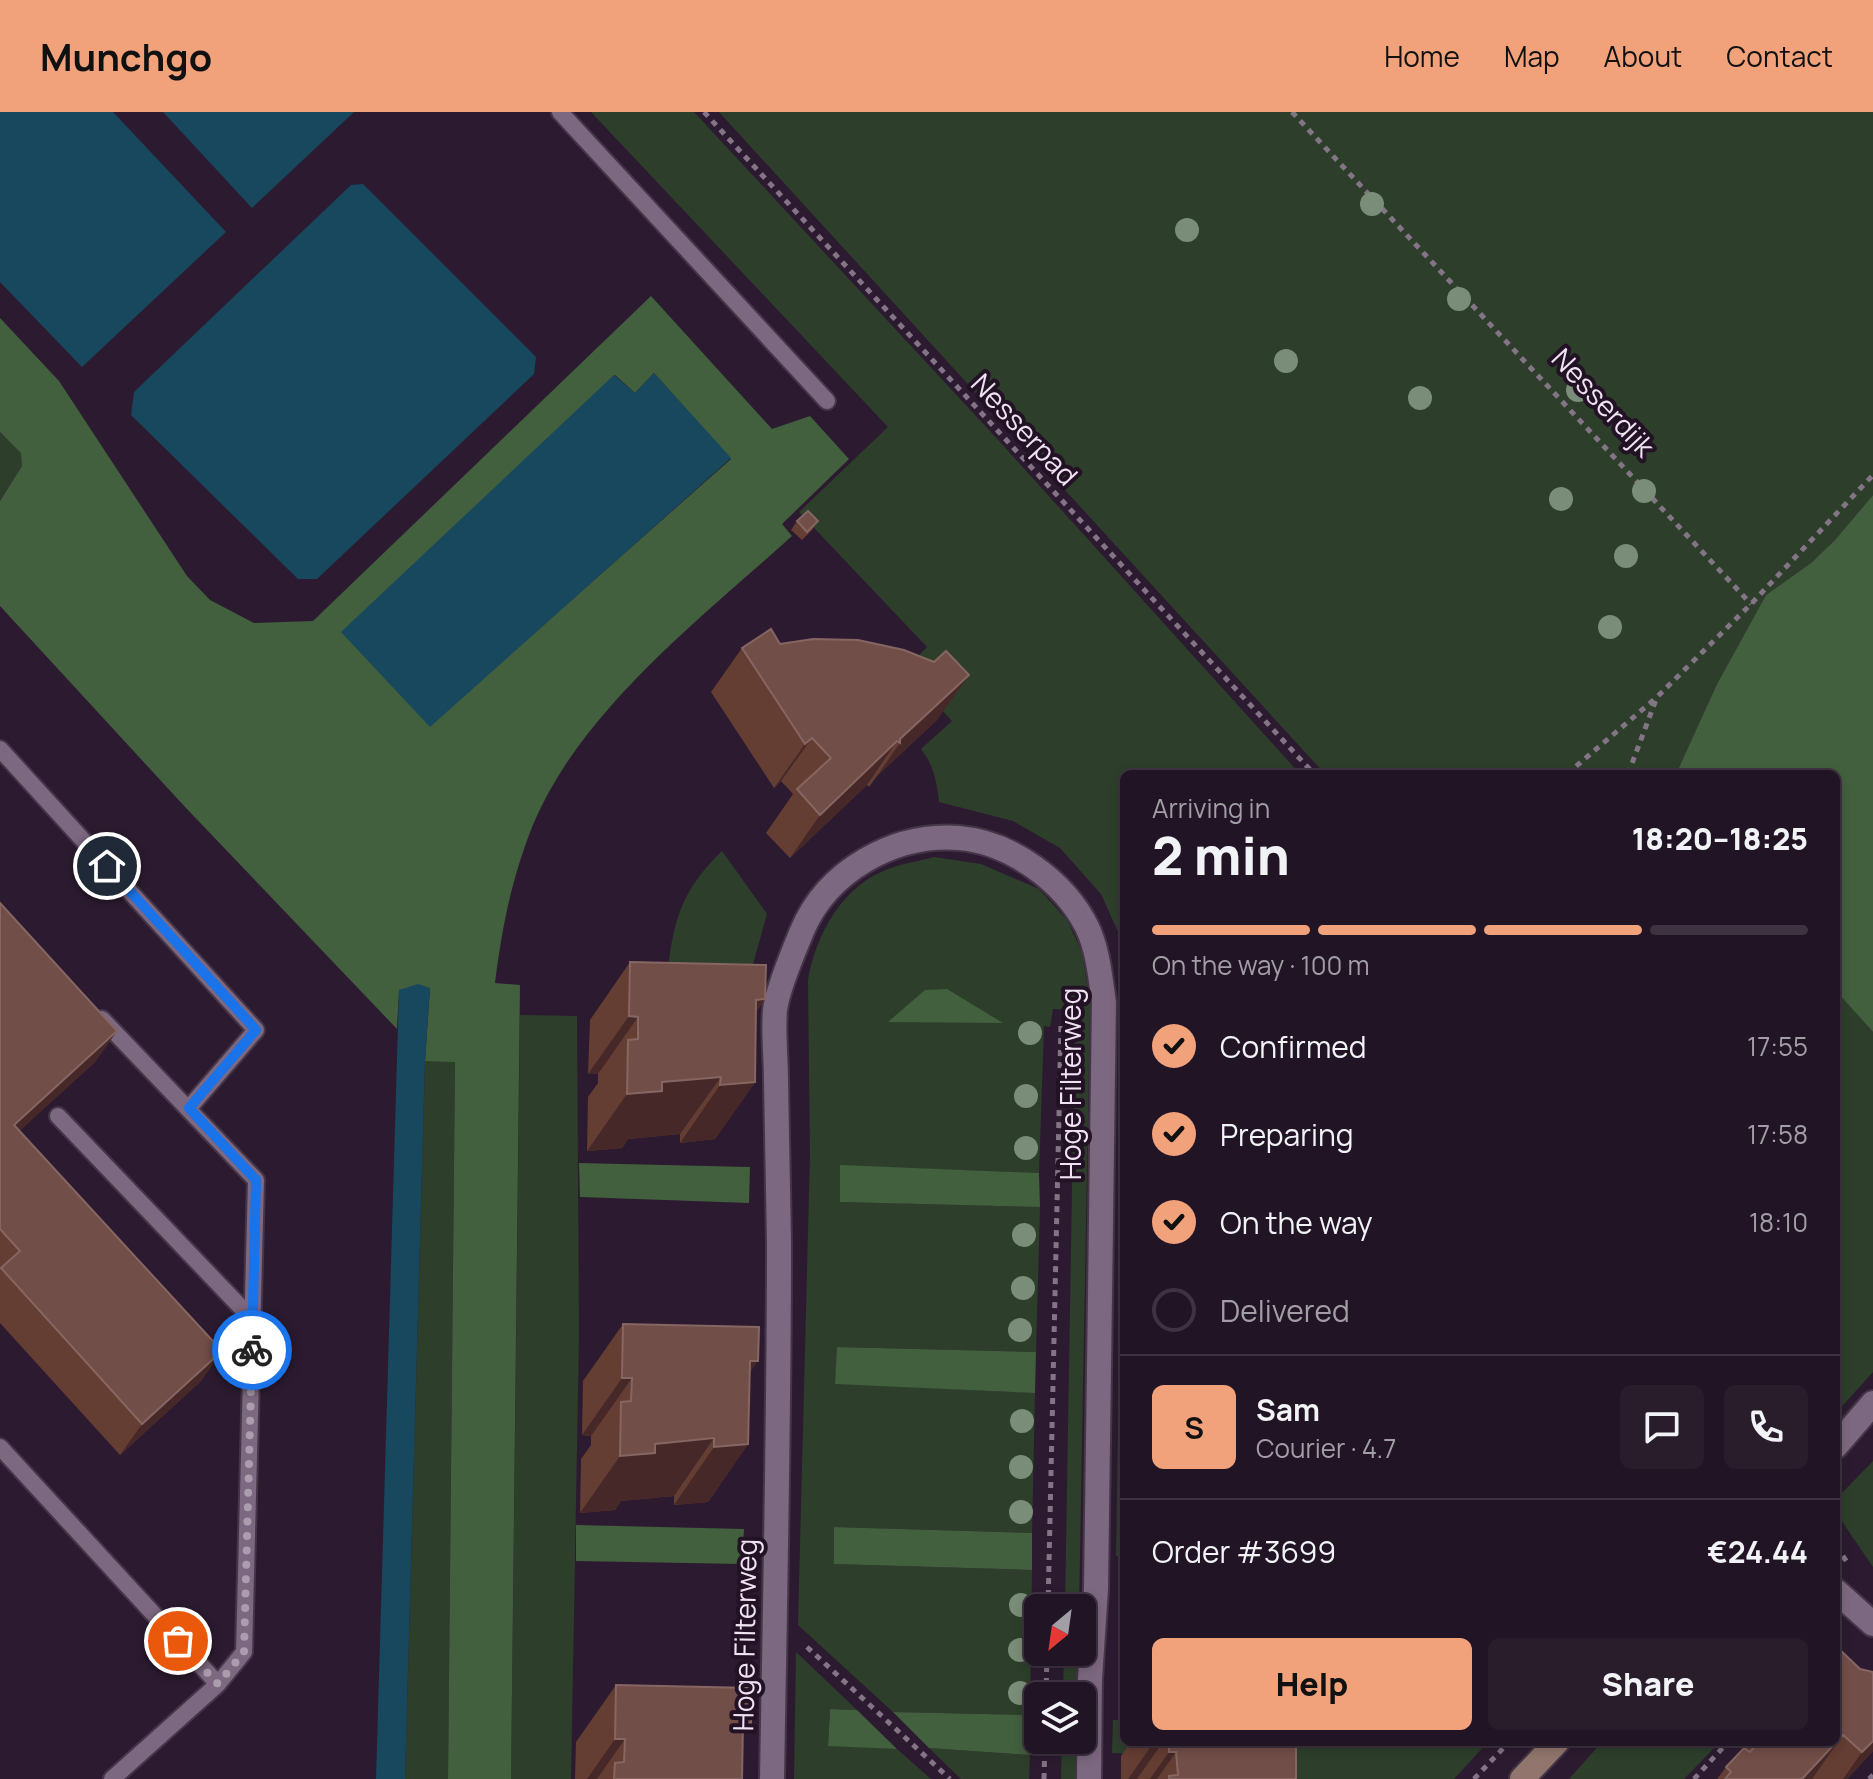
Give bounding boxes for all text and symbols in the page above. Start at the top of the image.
text: Munchgo [40,30,212,82]
text: Home [1384,37,1460,75]
text: Map [1504,37,1560,75]
text: About [1604,37,1682,75]
text: Contact [1726,37,1833,75]
street label: Nesserdijk [1544,340,1665,465]
street label: Nesserpad [963,365,1087,493]
text: Arriving in [1152,790,1270,826]
text: 18:20–18:25 [1632,818,1808,859]
text: 2 min [1152,820,1290,891]
pin [73,832,141,900]
icon: home [85,844,129,888]
text: On the way · 100 m [1152,947,1370,983]
street label: Hoge Filterweg [1051,988,1089,1180]
icon: check [1152,1024,1196,1068]
text: Confirmed [1220,1026,1367,1067]
text: 17:55 [1747,1028,1808,1064]
icon: check [1152,1112,1196,1156]
text: Preparing [1220,1114,1354,1155]
text: 17:58 [1747,1116,1808,1152]
icon: check [1152,1200,1196,1244]
text: On the way [1220,1202,1373,1243]
text: 18:10 [1749,1204,1808,1240]
text: Delivered [1220,1290,1350,1331]
courier [212,1310,292,1390]
icon: bike [230,1328,274,1372]
button: chat [1620,1385,1704,1469]
button: phone [1724,1385,1808,1469]
text: Sam [1256,1389,1320,1430]
text: S [1184,1407,1204,1448]
text: Courier · 4.7 [1256,1430,1396,1466]
text: Order #3699 [1152,1531,1336,1572]
text: €24.44 [1707,1531,1808,1572]
street label: Hoge Filterweg [723,1538,765,1732]
north arrow [1024,1594,1096,1666]
map controls [1024,1594,1096,1754]
pin [144,1607,212,1675]
icon: bag [156,1619,200,1663]
button: Help [1152,1638,1472,1730]
button: Share [1488,1638,1808,1730]
button: layers [1024,1682,1096,1754]

